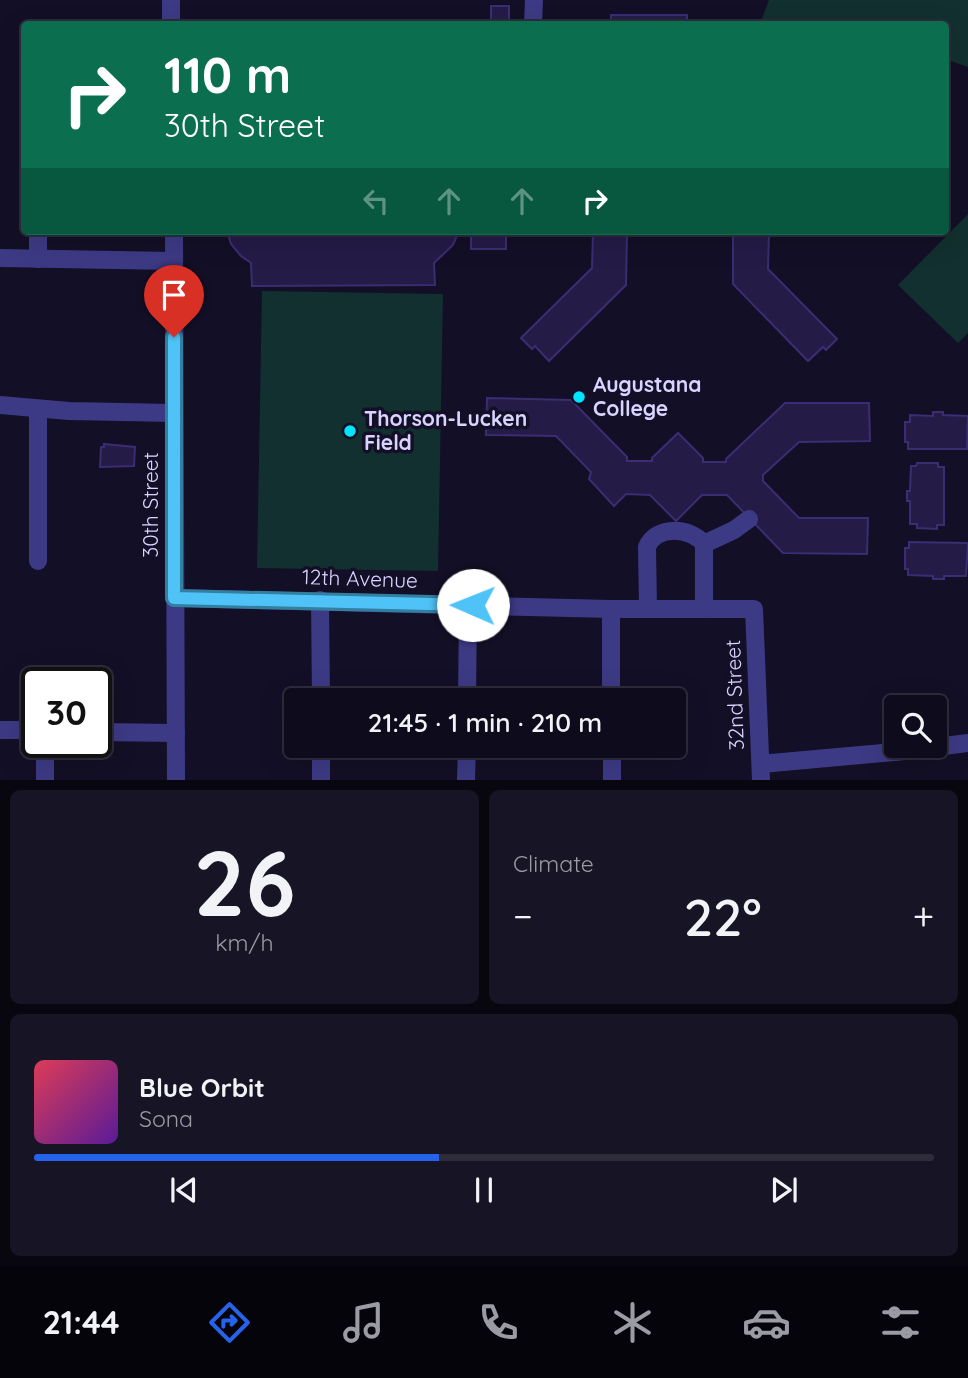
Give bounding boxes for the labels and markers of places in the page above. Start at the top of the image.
pin [144,265,204,337]
place label: Augustana College [593,371,702,421]
marker: Augustana College [571,389,587,405]
place label: Thorson-Lucken Field [364,405,527,455]
marker: Thorson-Lucken Field [342,423,358,439]

